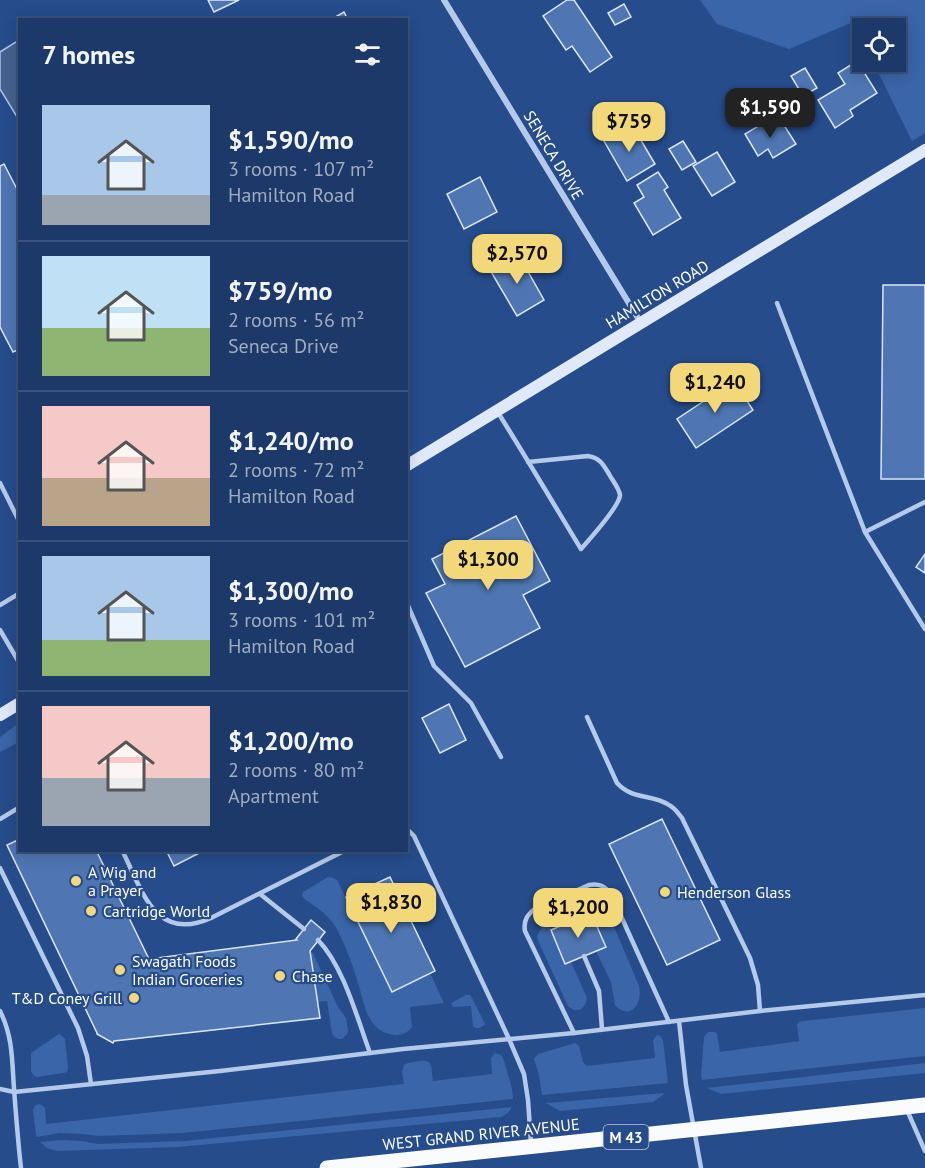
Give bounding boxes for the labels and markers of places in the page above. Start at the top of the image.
pin: $1,590 [721,88,819,139]
pin: $759 [593,102,665,153]
pin: $2,570 [468,234,566,285]
pin: $1,240 [666,363,764,414]
pin: $1,300 [439,540,537,591]
place label: A Wig and a Prayer [88,862,156,900]
marker: A Wig and a Prayer [69,874,83,888]
place label: Henderson Glass [677,882,791,902]
pin: $1,830 [342,883,440,934]
marker: Henderson Glass [658,885,672,899]
pin: $1,200 [529,888,627,939]
place label: Cartridge World [103,901,210,921]
marker: Cartridge World [84,904,98,918]
place label: Swagath Foods Indian Groceries [132,951,243,989]
marker: Swagath Foods Indian Groceries [113,963,127,977]
place label: Chase [292,966,333,986]
marker: Chase [273,969,287,983]
place label: T&D Coney Grill [12,988,122,1008]
marker: T&D Coney Grill [127,991,141,1005]

